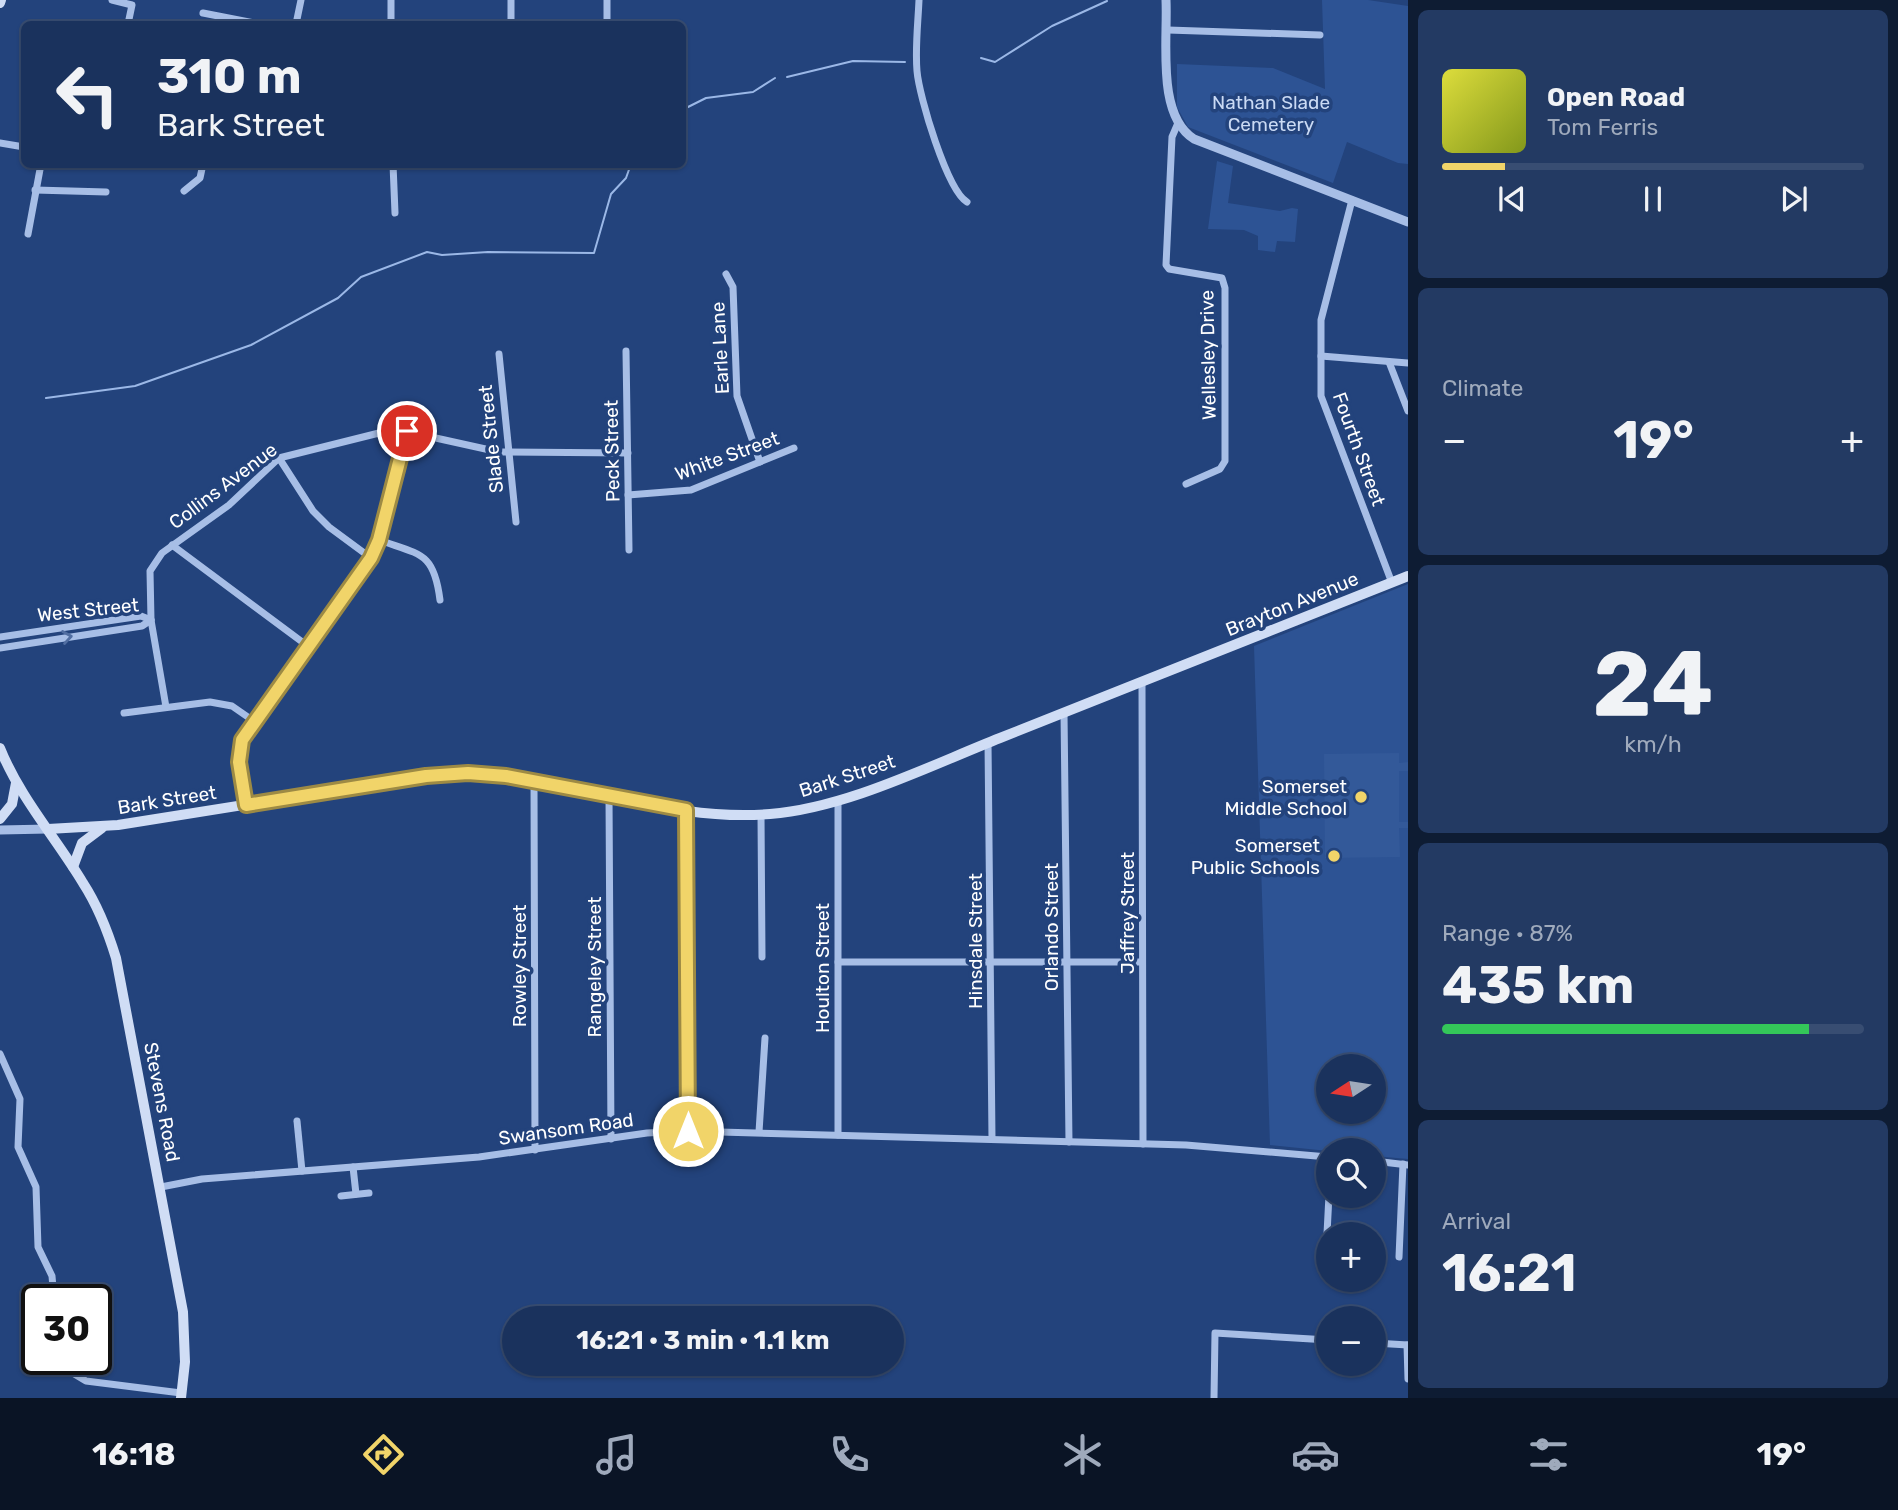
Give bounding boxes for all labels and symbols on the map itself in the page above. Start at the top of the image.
park label: Nathan Slade Cemetery [1212,91,1330,136]
street label: Wellesley Drive [1195,290,1221,420]
street label: Earle Lane [706,301,734,395]
street label: Slade Street [474,383,508,494]
street label: Fourth Street [1328,389,1390,509]
street label: Peck Street [600,399,624,502]
pin [377,401,437,461]
street label: White Street [672,426,783,485]
street label: Collins Avenue [164,438,282,534]
street label: Brayton Avenue [1222,567,1362,641]
street label: West Street [36,593,141,627]
one-way arrow [62,630,73,645]
street label: Bark Street [796,749,898,802]
place label: Somerset Middle School [1224,775,1348,820]
street label: Bark Street [116,781,219,819]
marker: Somerset Middle School [1353,789,1369,805]
place label: Somerset Public Schools [1191,834,1321,879]
marker: Somerset Public Schools [1326,848,1342,864]
street label: Jaffrey Street [1116,851,1139,974]
street label: Orlando Street [1040,862,1063,991]
street label: Hinsdale Street [964,872,987,1009]
street label: Rangeley Street [583,896,606,1037]
street label: Houlton Street [811,902,834,1033]
street label: Rowley Street [508,904,531,1027]
street label: Stevens Road [139,1040,185,1164]
north arrow [1316,1054,1386,1124]
position arrow [651,1094,725,1168]
street label: Swansom Road [497,1108,635,1150]
speed limit sign: 30 [21,1284,112,1375]

